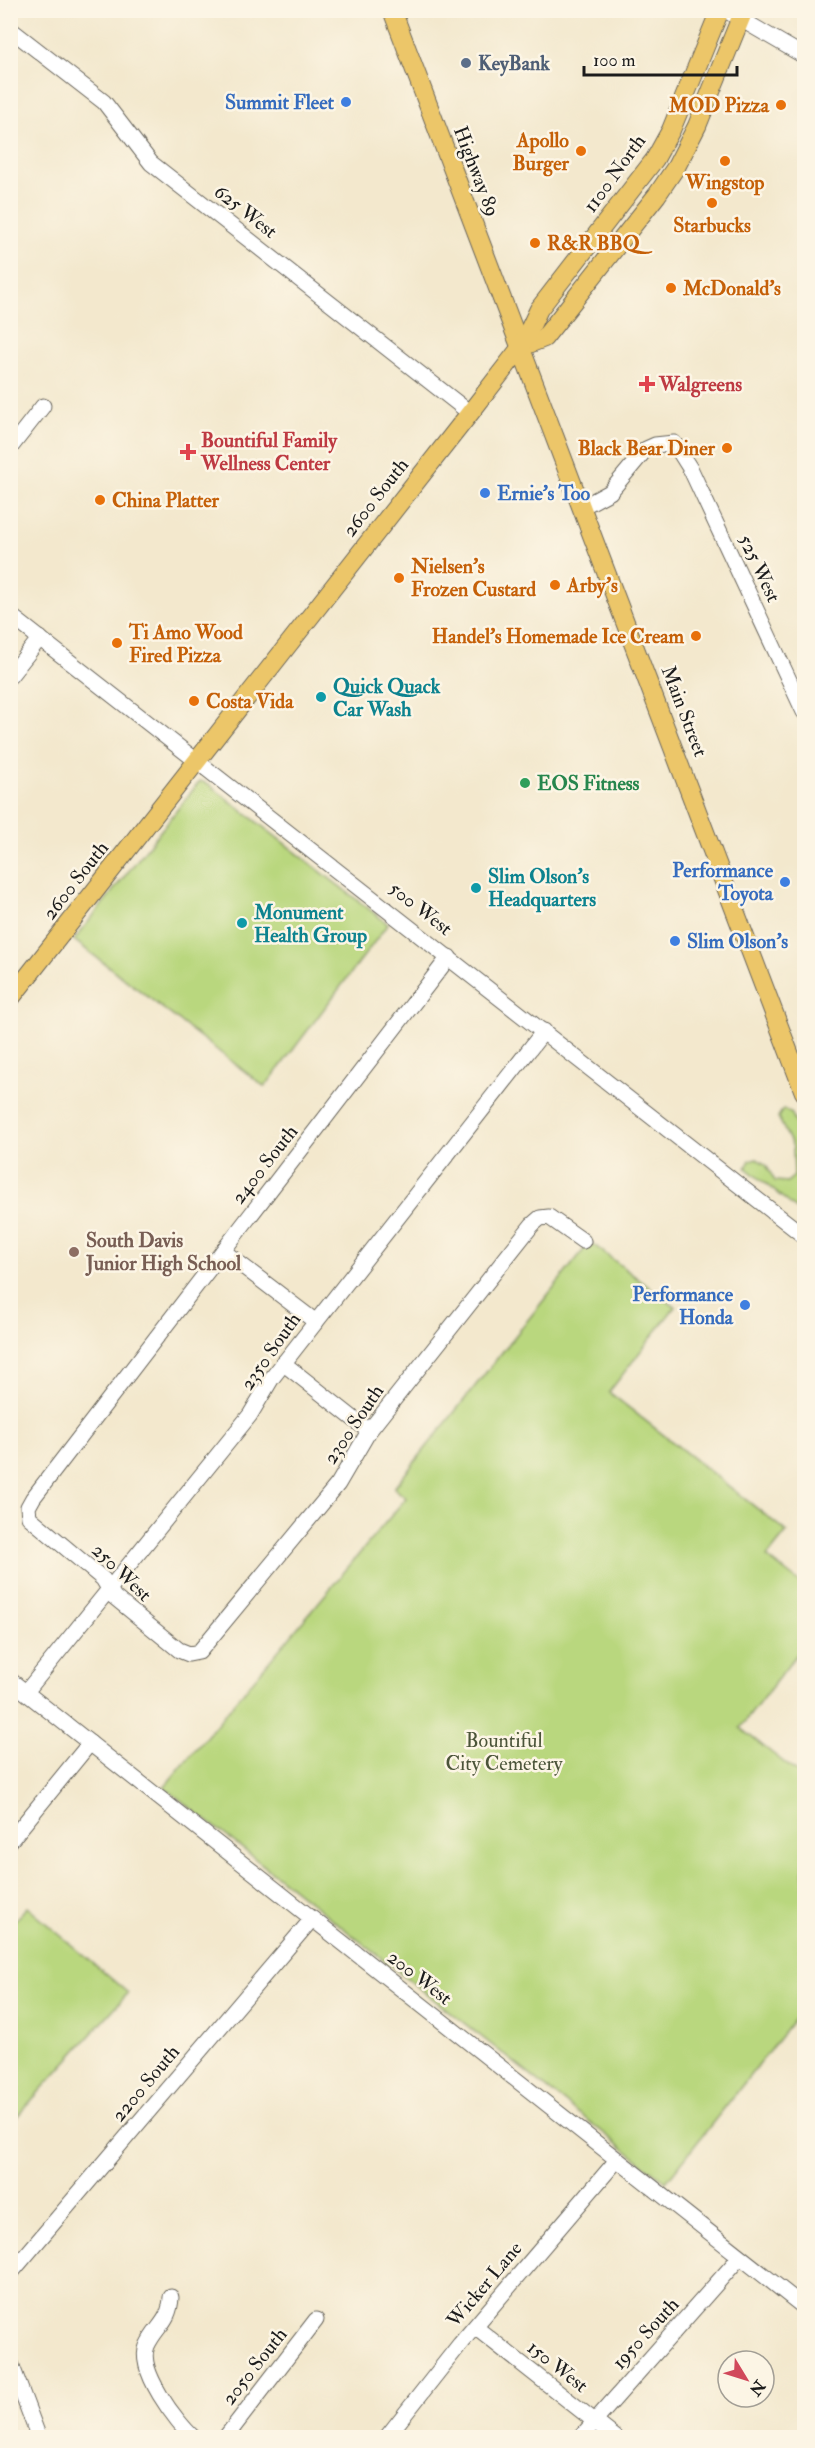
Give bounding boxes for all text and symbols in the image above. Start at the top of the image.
scale bar [584,39,737,77]
text: 100 m [593,49,636,72]
place label: KeyBank [478,51,550,77]
marker: KeyBank [459,56,473,70]
place label: Summit Fleet [225,90,335,115]
place label: MOD Pizza [668,93,770,118]
marker: Summit Fleet [339,95,353,109]
marker: MOD Pizza [774,98,788,112]
street label: Highway 89 [448,122,505,220]
place label: Apollo Burger [513,128,570,177]
street label: 1100 North [578,129,651,217]
marker: Apollo Burger [574,144,588,158]
marker: Wingstop [718,154,732,168]
place label: Wingstop [685,170,764,196]
street label: 625 West [209,179,283,244]
marker: Starbucks [705,196,719,210]
place label: Starbucks [673,213,751,238]
place label: R&R BBQ [547,231,653,256]
marker: R&R BBQ [528,236,542,250]
place label: McDonald's [682,276,781,301]
marker: McDonald's [664,281,678,295]
place label: Walgreens [658,372,742,398]
marker: Walgreens [640,377,654,391]
place label: Bountiful Family Wellness Center [200,428,338,476]
place label: Black Bear Diner [578,436,716,461]
marker: Black Bear Diner [720,441,734,455]
marker: Bountiful Family Wellness Center [179,443,197,461]
street label: 2600 South [337,453,414,542]
place label: Ernie's Too [497,481,590,506]
marker: Ernie's Too [478,486,492,500]
place label: China Platter [112,488,220,513]
marker: China Platter [93,493,107,507]
street label: 525 West [733,530,786,607]
place label: Nielsen's Frozen Custard [410,554,536,602]
marker: Nielsen's Frozen Custard [392,571,406,585]
place label: Arby's [566,573,618,599]
marker: Arby's [548,578,562,592]
place label: Ti Amo Wood Fired Pizza [128,620,243,668]
place label: Handel's Homemade Ice Cream [432,624,684,649]
marker: Handel's Homemade Ice Cream [689,629,703,643]
marker: Ti Amo Wood Fired Pizza [110,636,124,650]
street label: Main Street [656,662,713,761]
place label: Quick Quack Car Wash [333,674,441,722]
place label: Costa Vida [206,689,294,714]
marker: Quick Quack Car Wash [314,690,328,704]
marker: Costa Vida [187,694,201,708]
place label: EOS Fitness [537,771,640,796]
marker: EOS Fitness [518,776,532,790]
street label: 2600 South [37,836,114,925]
place label: Performance Toyota [672,858,774,907]
place label: Slim Olson's Headquarters [488,864,596,913]
marker: Performance Toyota [778,875,792,889]
street label: 500 West [384,876,458,941]
marker: Slim Olson's Headquarters [469,881,483,895]
place label: Monument Health Group [253,900,367,949]
marker: Monument Health Group [235,916,249,930]
place label: Slim Olson's [687,929,788,954]
marker: Slim Olson's [668,934,682,948]
street label: 2400 South [226,1119,303,1209]
place label: South Davis Junior High School [85,1228,242,1277]
marker: South Davis Junior High School [67,1245,81,1259]
place label: Performance Honda [632,1282,734,1330]
marker: Performance Honda [738,1298,752,1312]
street label: 2350 South [235,1307,306,1395]
street label: 2300 South [318,1379,389,1469]
street label: 250 West [87,1538,157,1607]
park label: Bountiful City Cemetery [445,1728,564,1776]
street label: 200 West [382,1944,457,2011]
street label: 2200 South [106,2039,185,2127]
street label: Wicker Lane [441,2236,527,2333]
street label: 1950 South [607,2292,685,2375]
street label: 2050 South [216,2322,293,2410]
street label: 150 West [522,2335,594,2398]
north arrow [716,2349,776,2409]
text: N [744,2375,770,2400]

